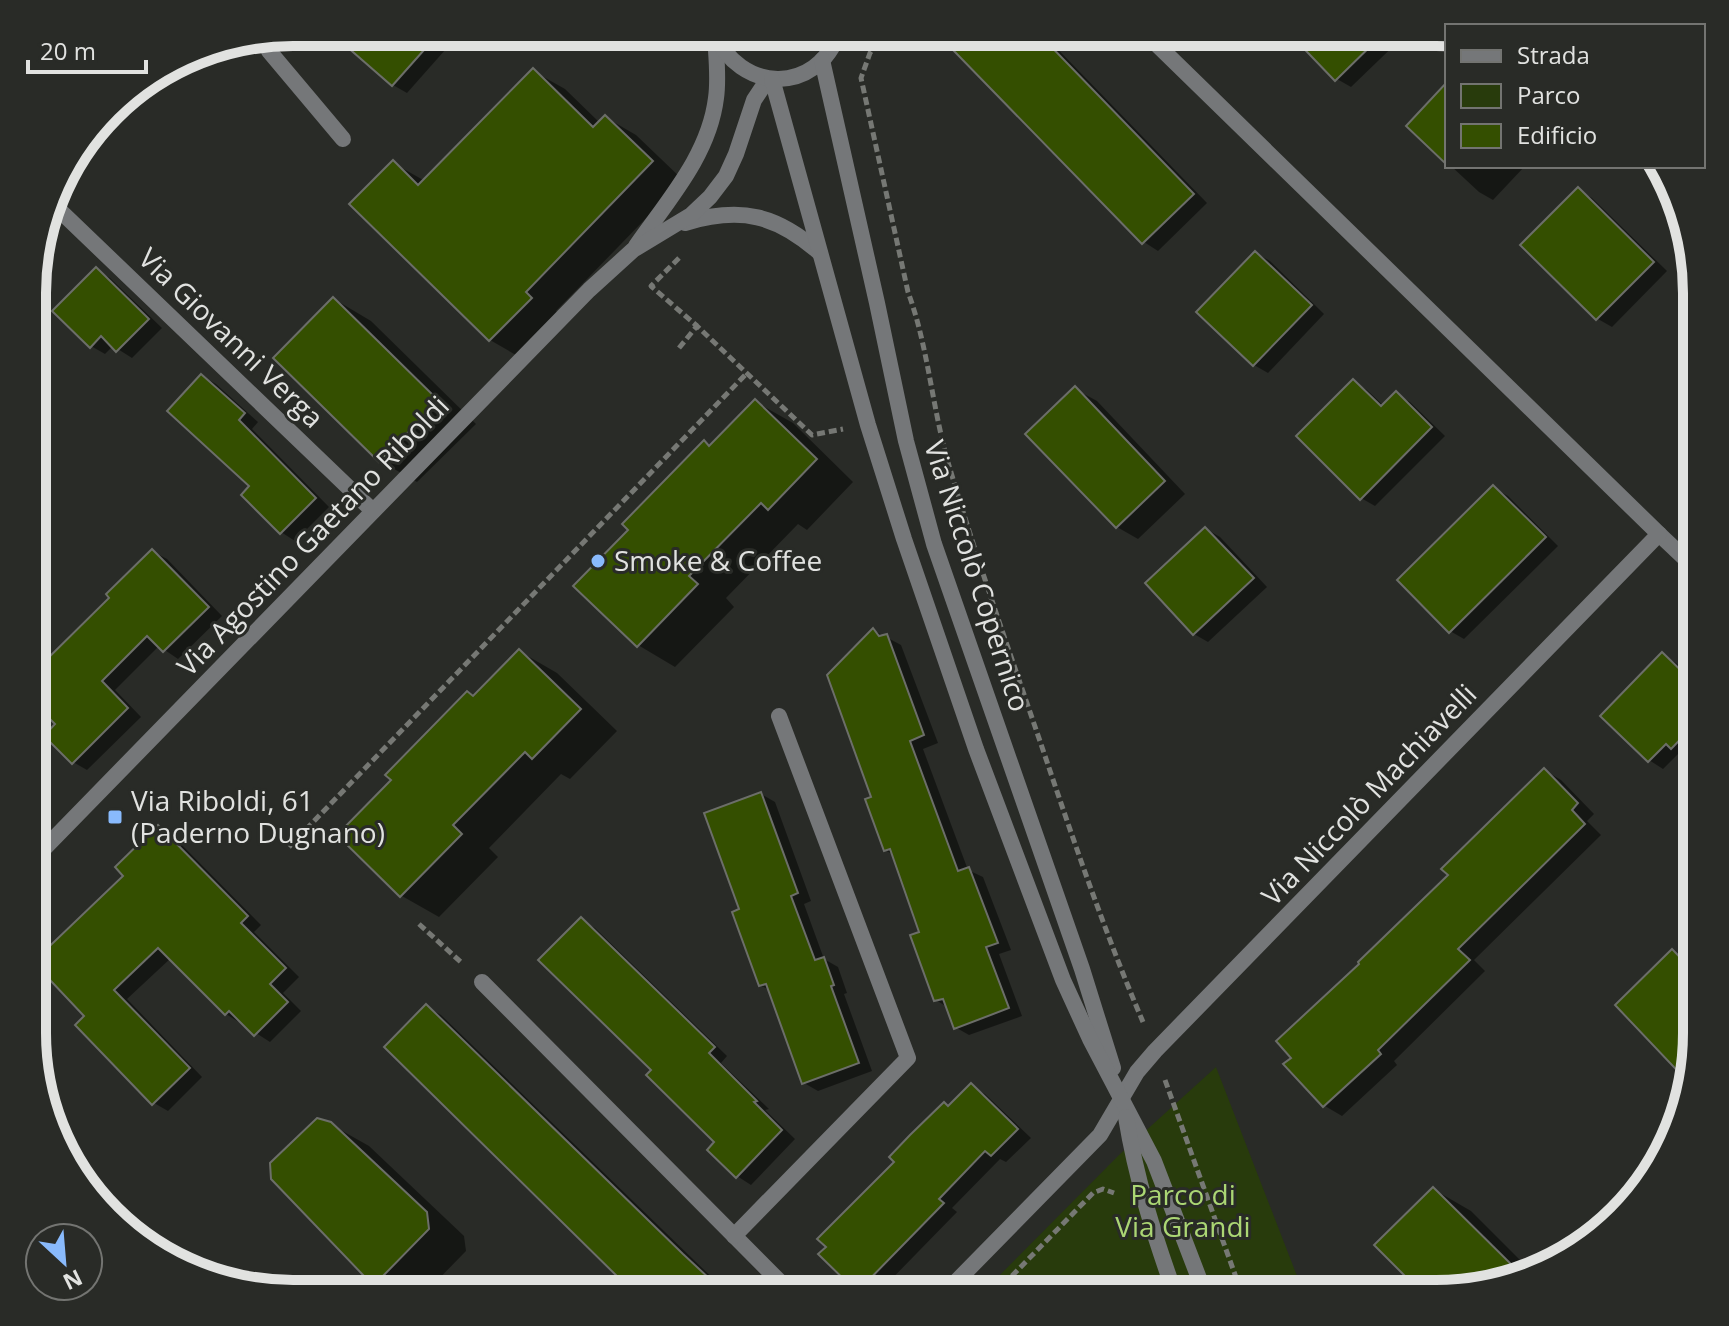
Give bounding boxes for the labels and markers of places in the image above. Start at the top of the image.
place label: Smoke & Coffee [614,541,822,579]
marker: Smoke & Coffee [589,552,607,570]
place label: Via Riboldi, 61 (Paderno Dugnano) [131,781,385,851]
marker: Via Riboldi, 61 (Paderno Dugnano) [106,808,124,826]

